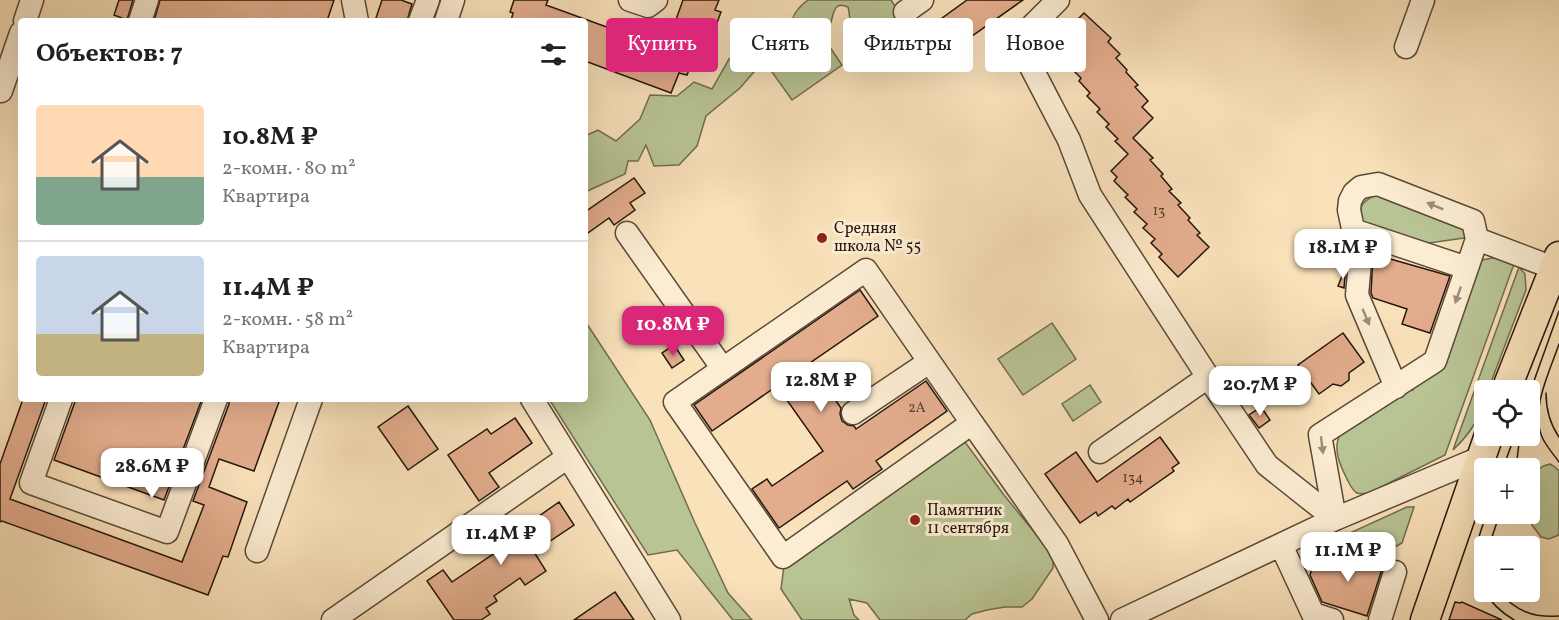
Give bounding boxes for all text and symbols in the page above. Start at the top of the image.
chip: Купить [606,18,718,72]
chip: Снять [730,18,831,72]
chip: Фильтры [843,18,973,72]
chip: Новое [985,18,1086,72]
text: Объектов: 7 [36,36,183,72]
icon: filters [537,38,570,71]
text: 10.8M ₽ [222,119,318,155]
icon: home [84,129,156,201]
text: 2-комн. · 80 m² [222,155,356,183]
text: Квартира [222,183,310,211]
one-way arrow [1426,201,1444,210]
house number: 13 [1153,202,1165,221]
place label: Средняя школа № 55 [834,218,921,258]
pin: 18.1M ₽ [1288,229,1398,280]
marker: Средняя школа № 55 [815,231,829,245]
text: 18.1M ₽ [1308,234,1378,262]
text: 11.4M ₽ [222,270,314,306]
icon: home [84,280,156,352]
one-way arrow [1452,286,1462,304]
text: 2-комн. · 58 m² [222,306,353,334]
pin: 10.8M ₽ [618,306,728,357]
one-way arrow [1361,308,1371,326]
text: 10.8M ₽ [636,311,710,339]
text: Квартира [222,334,310,362]
pin: 12.8M ₽ [766,362,876,413]
pin: 20.7M ₽ [1205,366,1315,417]
text: 12.8M ₽ [785,367,857,395]
text: 20.7M ₽ [1223,371,1297,399]
map controls [1474,380,1540,602]
button: locate [1474,380,1540,446]
house number: 2А [908,399,926,418]
one-way arrow [1317,436,1327,455]
pin: 28.6M ₽ [97,448,207,499]
text: 28.6M ₽ [115,453,189,481]
button: + [1474,458,1540,524]
house number: 134 [1123,469,1143,488]
place label: Памятник 11 сентября [927,500,1009,540]
marker: Памятник 11 сентября [908,513,922,527]
pin: 11.4M ₽ [446,515,556,566]
text: 11.4M ₽ [466,520,536,548]
pin: 11.1M ₽ [1293,532,1403,583]
button: − [1474,536,1540,602]
text: 11.1M ₽ [1315,537,1381,565]

